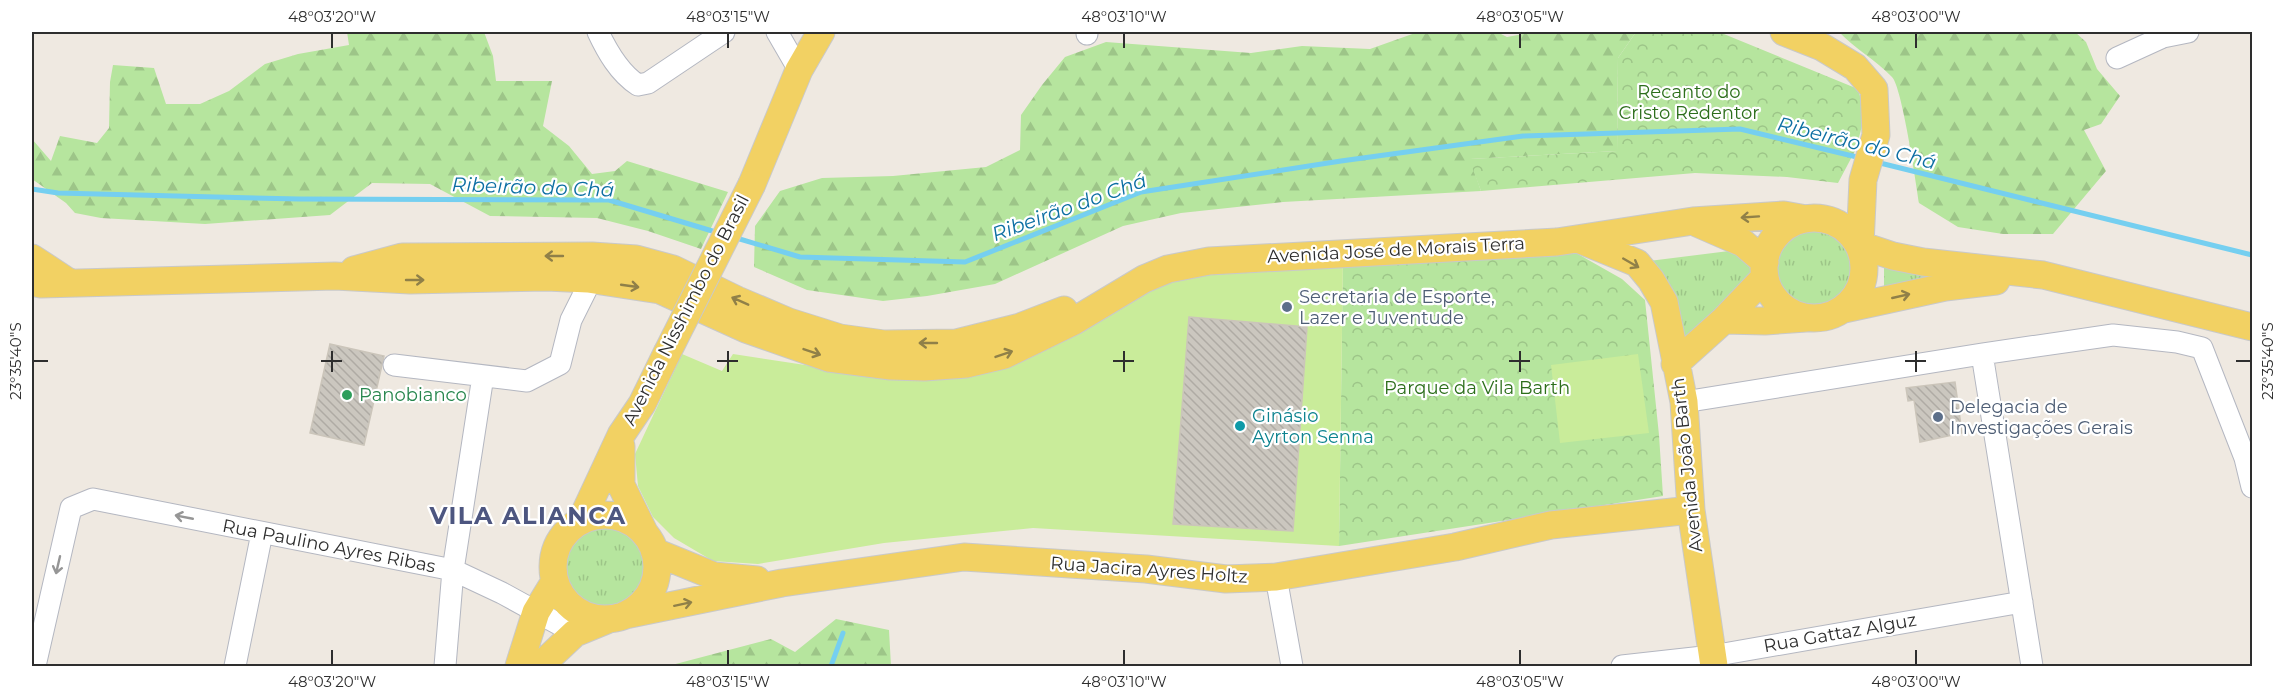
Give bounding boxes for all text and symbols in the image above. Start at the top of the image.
text: 48°03'20"W [288,7,376,26]
text: 48°03'15"W [686,7,770,26]
text: 48°03'10"W [1081,7,1167,26]
text: 48°03'05"W [1476,7,1564,26]
text: 48°03'00"W [1871,7,1961,26]
park label: Recanto do Cristo Redentor [1618,81,1760,124]
water label: Ribeirão do Chá [1775,112,1939,174]
water label: Ribeirão do Chá [988,168,1150,246]
water label: Ribeirão do Chá [451,172,615,202]
street label: Avenida Nisshimbo do Brasil [618,191,754,429]
one-way arrow [1740,212,1760,223]
street label: Avenida José de Morais Terra [1267,232,1525,268]
one-way arrow [544,250,564,262]
one-way arrow [1622,257,1639,269]
one-way arrow [404,274,424,286]
one-way arrow [620,280,640,291]
place label: Secretaria de Esporte, Lazer e Juventude [1299,286,1495,329]
one-way arrow [1891,290,1910,302]
one-way arrow [731,295,750,306]
marker: Secretaria de Esporte, Lazer e Juventude [1280,300,1294,314]
text: 23°35'40"S [6,322,25,400]
text: 23°35'40"S [2258,322,2277,400]
one-way arrow [919,337,939,349]
one-way arrow [995,347,1013,358]
one-way arrow [803,348,821,359]
park label: Parque da Vila Barth [1384,377,1570,399]
street label: Avenida João Barth [1667,377,1707,553]
place label: Panobianco [359,384,467,406]
marker: Panobianco [340,388,354,402]
place label: Delegacia de Investigações Gerais [1950,396,2133,439]
place label: Ginásio Ayrton Senna [1252,405,1374,448]
marker: Delegacia de Investigações Gerais [1931,410,1945,424]
marker: Ginásio Ayrton Senna [1233,419,1247,433]
district label: VILA ALIANCA [428,501,627,530]
one-way arrow [175,511,195,522]
street label: Rua Paulino Ayres Ribas [221,515,438,578]
street label: Rua Jacira Ayres Holtz [1050,552,1248,588]
one-way arrow [52,555,63,574]
one-way arrow [672,598,692,609]
street label: Rua Gattaz Alguz [1762,609,1918,657]
text: 48°03'20"W [288,672,376,691]
text: 48°03'15"W [686,672,770,691]
text: 48°03'10"W [1081,672,1167,691]
text: 48°03'05"W [1476,672,1564,691]
text: 48°03'00"W [1871,672,1961,691]

